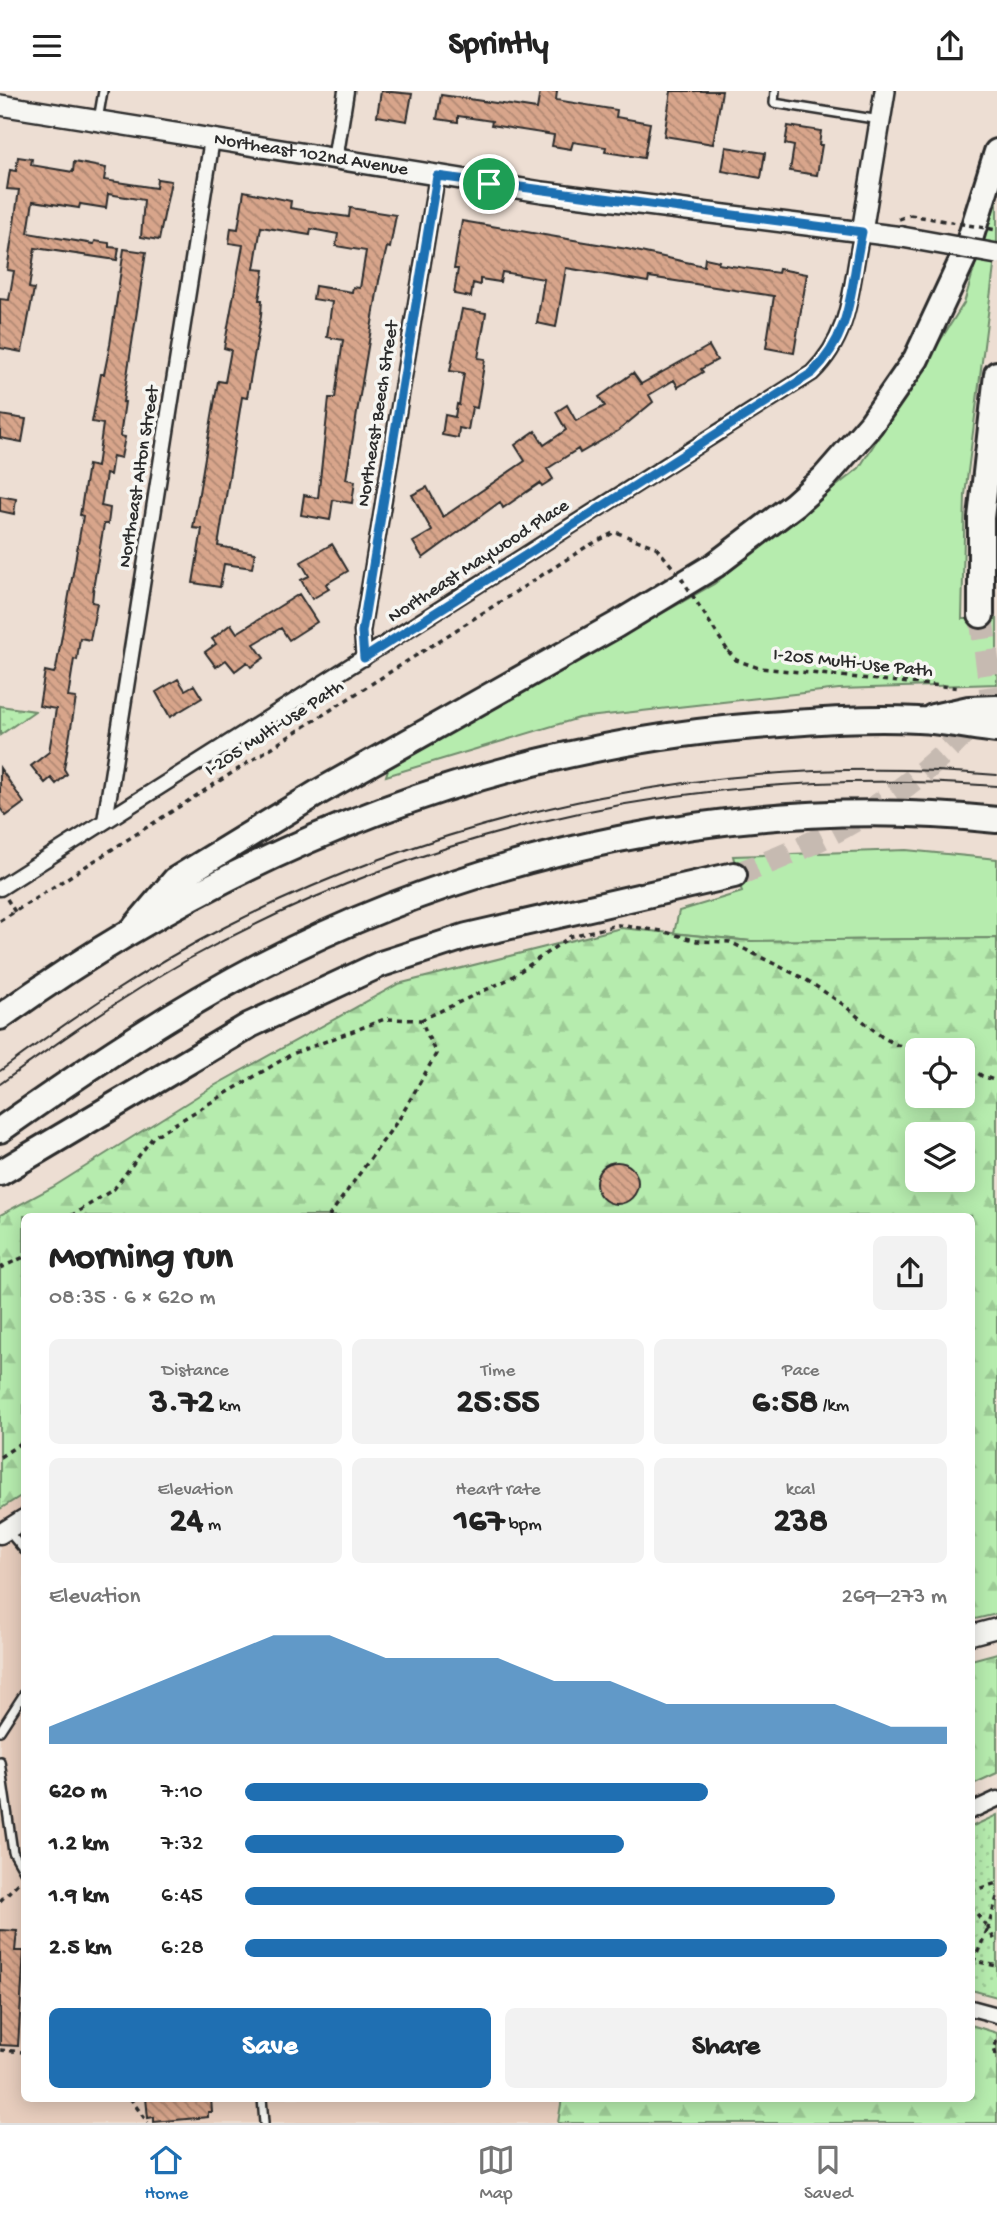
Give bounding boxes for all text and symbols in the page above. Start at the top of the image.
icon: menu [28,27,66,65]
text: Sprintly [449,27,548,65]
icon: share [931,27,969,65]
street label: Northeast 102nd Avenue [212,128,410,182]
pin [459,154,519,214]
icon: arrive [470,165,508,203]
street label: Northeast Beech Street [353,317,405,509]
street label: Northeast Alton Street [114,382,166,570]
street label: Northeast Maywood Place [384,495,574,629]
street label: I-205 Multi-Use Path [772,644,934,684]
street label: I-205 Multi-Use Path [201,676,349,782]
map controls [905,1038,975,1192]
button: locate [905,1038,975,1108]
button: layers [905,1122,975,1192]
button: share [873,1236,947,1310]
text: Morning run [49,1237,233,1281]
text: 08:35 · 6 × 620 m [49,1285,215,1312]
text: Distance [162,1360,229,1383]
text: Time [481,1360,515,1383]
text: Pace [782,1360,819,1383]
text: 3.72 [150,1383,214,1424]
text: 25:55 [456,1383,540,1424]
text: 6:58 [752,1383,818,1424]
text: km [214,1395,241,1418]
text: /km [818,1395,849,1418]
text: Elevation [158,1479,233,1502]
text: Heart rate [455,1479,541,1502]
text: kcal [786,1479,815,1502]
text: 24 [169,1502,203,1543]
text: 167 [454,1502,504,1543]
text: 238 [773,1502,828,1543]
text: m [203,1514,221,1537]
text: bpm [504,1514,542,1537]
text: Elevation [49,1584,140,1611]
text: 269–273 m [842,1584,947,1611]
text: 620 m [49,1779,107,1806]
text: 7:10 [161,1779,203,1806]
text: 1.2 km [49,1831,109,1858]
text: 7:32 [161,1831,203,1858]
text: 1.9 km [49,1883,109,1910]
text: 6:45 [161,1883,203,1910]
text: 2.5 km [49,1935,112,1962]
text: 6:28 [161,1935,204,1962]
button: Save [49,2008,491,2088]
button: Share [505,2008,947,2088]
tab: Home [144,2141,188,2206]
tab: Map [477,2141,515,2206]
tab: Saved [804,2141,853,2206]

